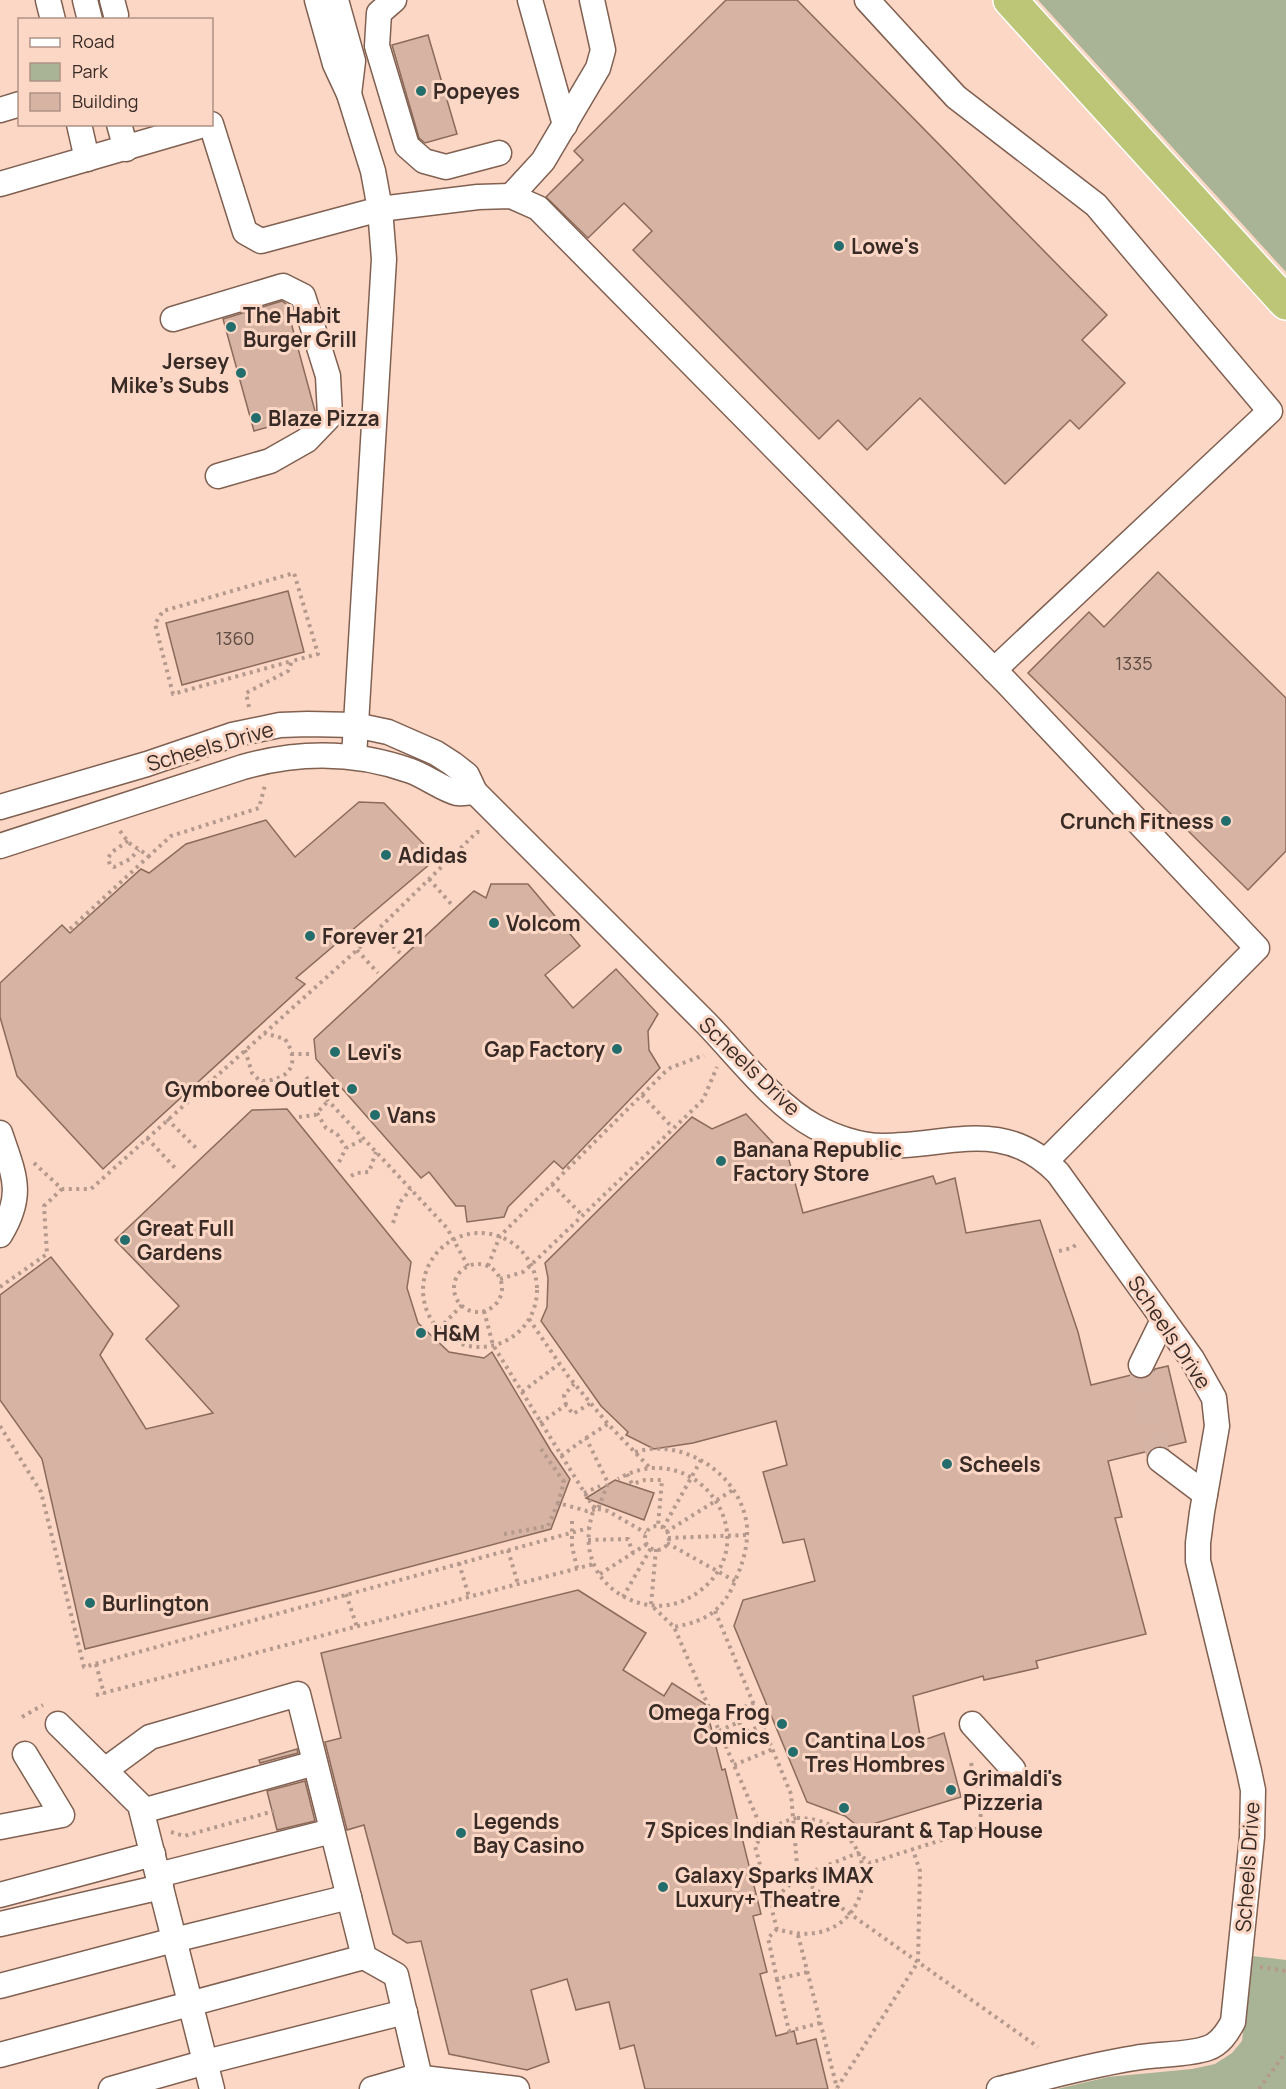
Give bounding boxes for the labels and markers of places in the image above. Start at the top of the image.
place label: Popeyes [433,77,520,105]
marker: Popeyes [414,84,428,98]
place label: Lowe's [851,232,919,260]
marker: Lowe's [832,239,846,253]
place label: The Habit Burger Grill [243,301,357,353]
marker: The Habit Burger Grill [224,320,238,334]
place label: Jersey Mike's Subs [111,347,229,399]
marker: Jersey Mike's Subs [234,366,248,380]
place label: Blaze Pizza [268,404,380,432]
marker: Blaze Pizza [249,411,263,425]
place label: Crunch Fitness [1060,807,1214,835]
marker: Crunch Fitness [1219,814,1233,828]
place label: Adidas [398,841,467,869]
marker: Adidas [379,848,393,862]
place label: Volcom [506,909,581,937]
marker: Volcom [487,916,501,930]
place label: Forever 21 [322,922,424,950]
marker: Forever 21 [303,929,317,943]
place label: Gap Factory [484,1035,605,1063]
place label: Levi's [347,1038,402,1066]
marker: Gap Factory [610,1042,624,1056]
marker: Levi's [328,1045,342,1059]
place label: Gymboree Outlet [165,1075,340,1103]
marker: Gymboree Outlet [345,1082,359,1096]
place label: Vans [387,1101,436,1129]
marker: Vans [368,1108,382,1122]
place label: Banana Republic Factory Store [733,1135,902,1187]
marker: Banana Republic Factory Store [714,1154,728,1168]
place label: Great Full Gardens [137,1214,234,1266]
marker: Great Full Gardens [118,1233,132,1247]
place label: H&M [433,1319,480,1347]
marker: H&M [414,1326,428,1340]
place label: Scheels [959,1450,1041,1478]
marker: Scheels [940,1457,954,1471]
place label: Burlington [102,1589,209,1617]
marker: Burlington [83,1596,97,1610]
place label: Omega Frog Comics [649,1698,770,1750]
marker: Omega Frog Comics [775,1717,789,1731]
place label: Cantina Los Tres Hombres [805,1726,945,1778]
marker: Cantina Los Tres Hombres [786,1745,800,1759]
place label: Grimaldi's Pizzeria [963,1764,1062,1816]
marker: Grimaldi's Pizzeria [944,1783,958,1797]
marker: 7 Spices Indian Restaurant & Tap House [837,1801,851,1815]
place label: Legends Bay Casino [473,1807,584,1859]
place label: 7 Spices Indian Restaurant & Tap House [645,1816,1043,1844]
marker: Legends Bay Casino [454,1826,468,1840]
place label: Galaxy Sparks IMAX Luxury+ Theatre [675,1861,874,1913]
marker: Galaxy Sparks IMAX Luxury+ Theatre [656,1880,670,1894]

